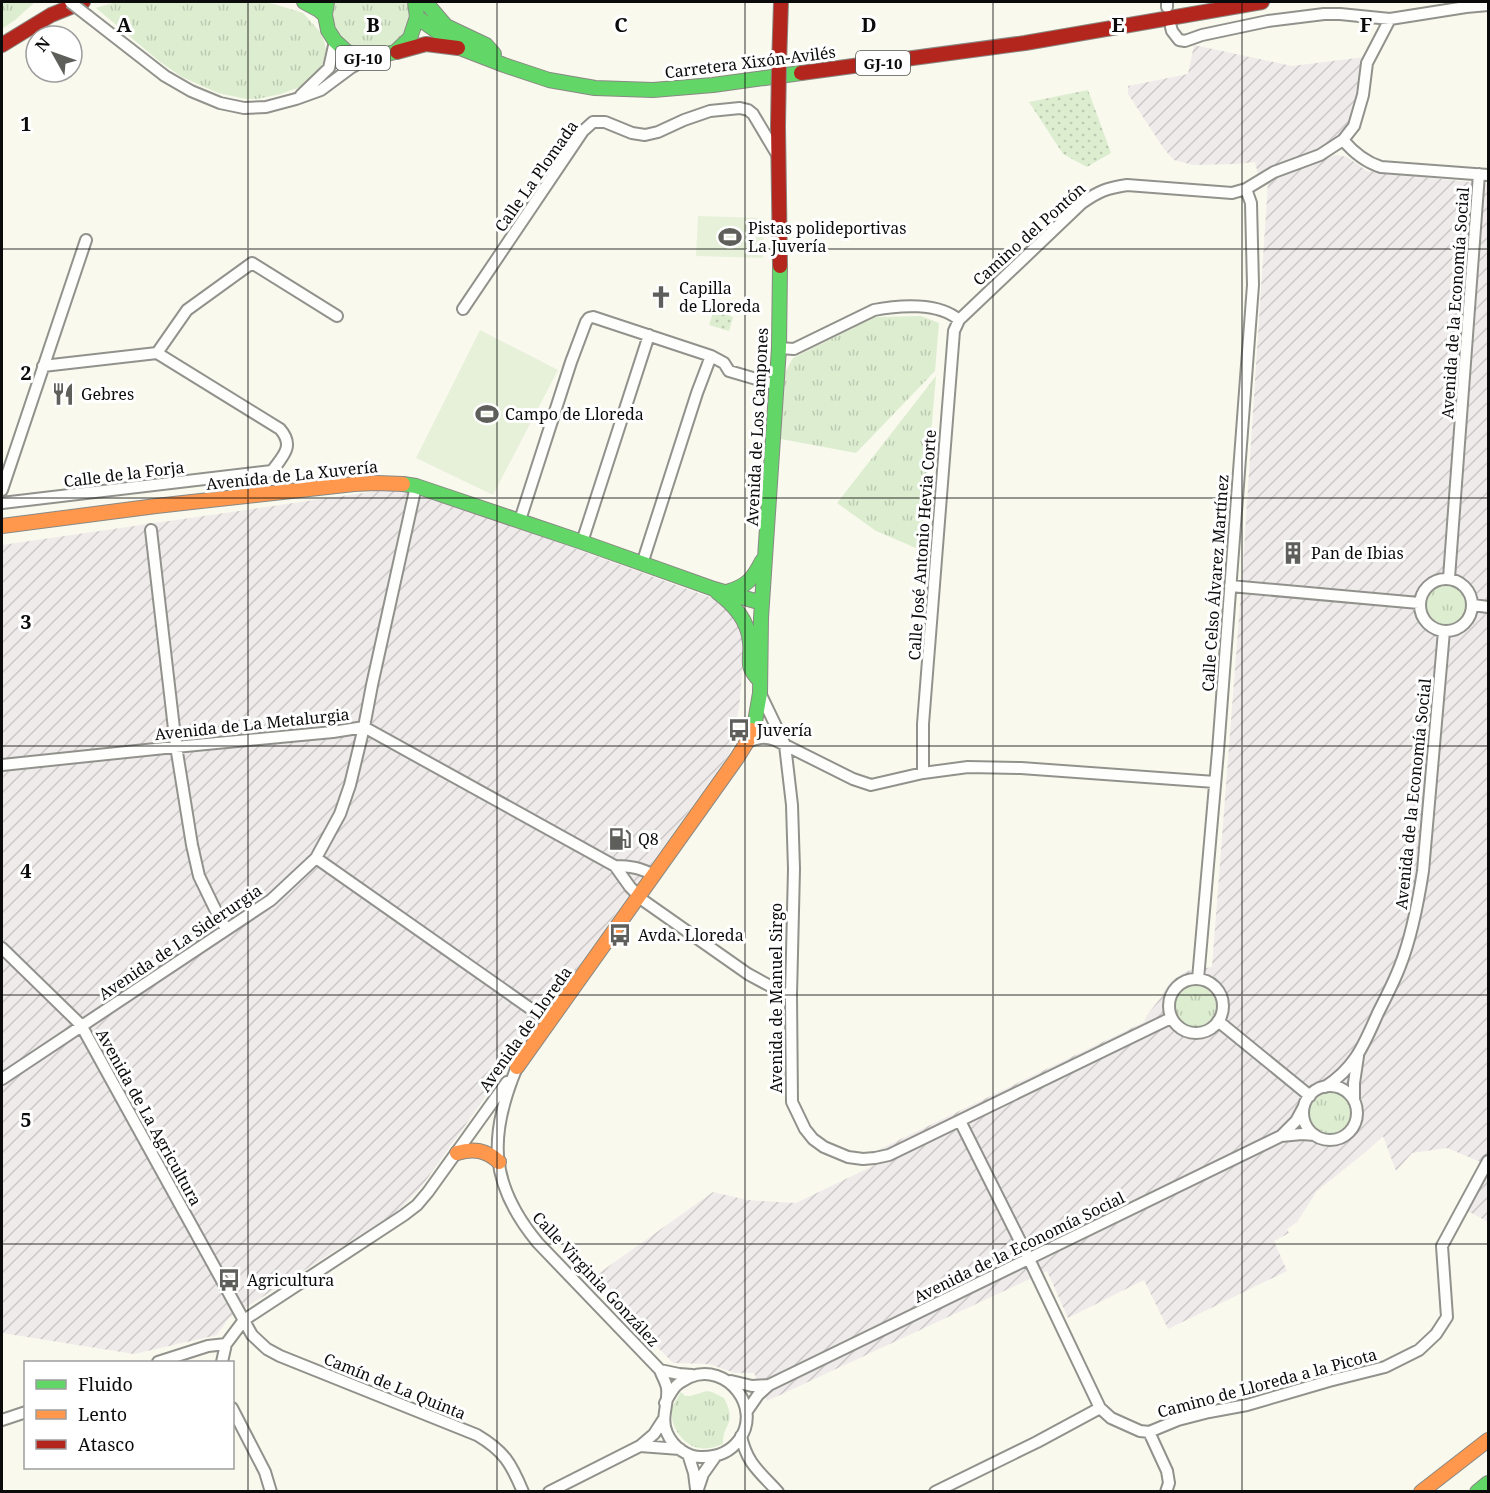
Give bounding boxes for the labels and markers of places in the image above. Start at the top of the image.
place label: Pistas polideportivas La Juvería [748,217,906,257]
sports icon: Pistas polideportivas La Juvería [717,224,743,250]
place label: Capilla de Lloreda [679,277,761,317]
church icon: Capilla de Lloreda [648,284,674,310]
restaurant icon: Gebres [50,381,76,407]
place label: Gebres [81,383,134,405]
sports icon: Campo de Lloreda [474,401,500,427]
place label: Campo de Lloreda [505,403,644,425]
building icon: Pan de Ibias [1280,540,1306,566]
place label: Pan de Ibias [1311,542,1404,564]
bus stop icon: Juvería [726,717,752,743]
place label: Juvería [756,719,812,741]
fuel station icon: Q8 [607,826,633,852]
place label: Q8 [638,828,659,850]
bus stop icon: Avda. Lloreda [607,922,633,948]
place label: Avda. Lloreda [638,924,744,946]
bus stop icon: Agricultura [216,1267,242,1293]
place label: Agricultura [247,1269,334,1291]

